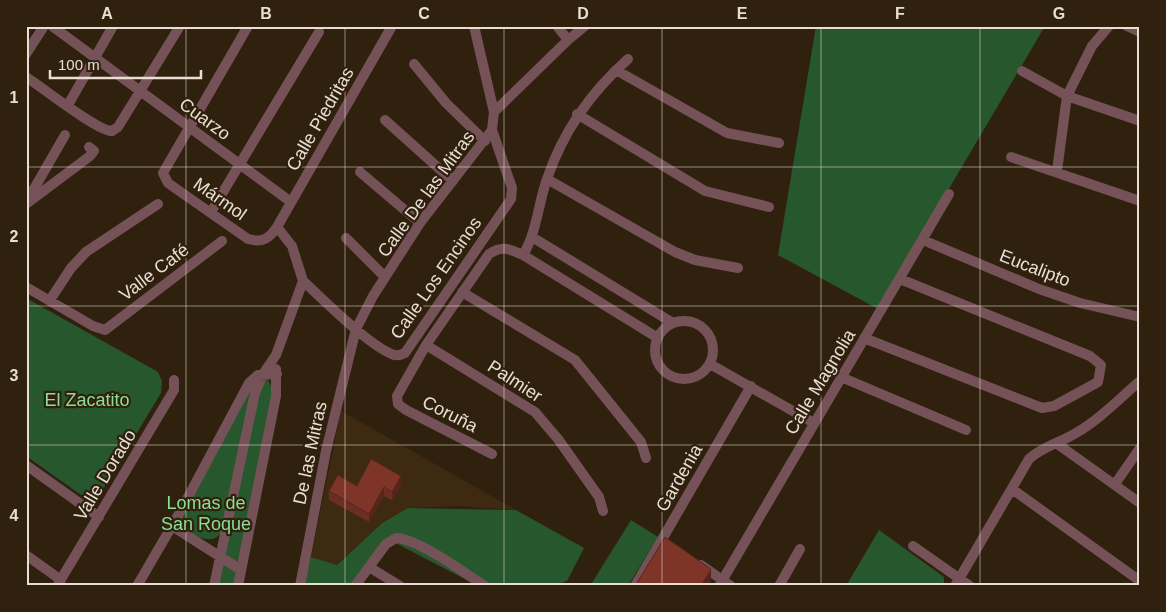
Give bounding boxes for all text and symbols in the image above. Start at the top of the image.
text: A [101,5,113,22]
text: B [260,5,272,22]
text: C [418,5,430,22]
text: D [577,5,589,22]
text: E [737,5,748,22]
text: F [895,5,905,22]
text: G [1053,5,1065,22]
scale bar [50,48,201,80]
text: 100 m [58,56,100,73]
street label: Calle Piedritas [282,64,358,174]
text: 1 [10,89,19,106]
street label: Cuarzo [176,94,234,144]
street label: Calle De las Mitras [374,127,478,261]
street label: Mármol [190,174,250,224]
street label: Calle Los Encinos [386,213,486,343]
text: 2 [10,228,19,245]
street label: Valle Café [115,239,193,305]
street label: Eucalipto [997,245,1073,291]
street label: Calle Magnolia [781,325,860,438]
street label: Palmier [484,356,546,406]
text: 3 [10,367,19,384]
park label: El Zacatito [44,390,130,410]
street label: Coruña [419,392,482,437]
street label: De las Mitras [289,400,331,506]
street label: Valle Dorado [70,426,140,524]
street label: Gardenia [652,440,707,515]
park label: Lomas de San Roque [161,493,251,534]
text: 4 [10,507,19,524]

